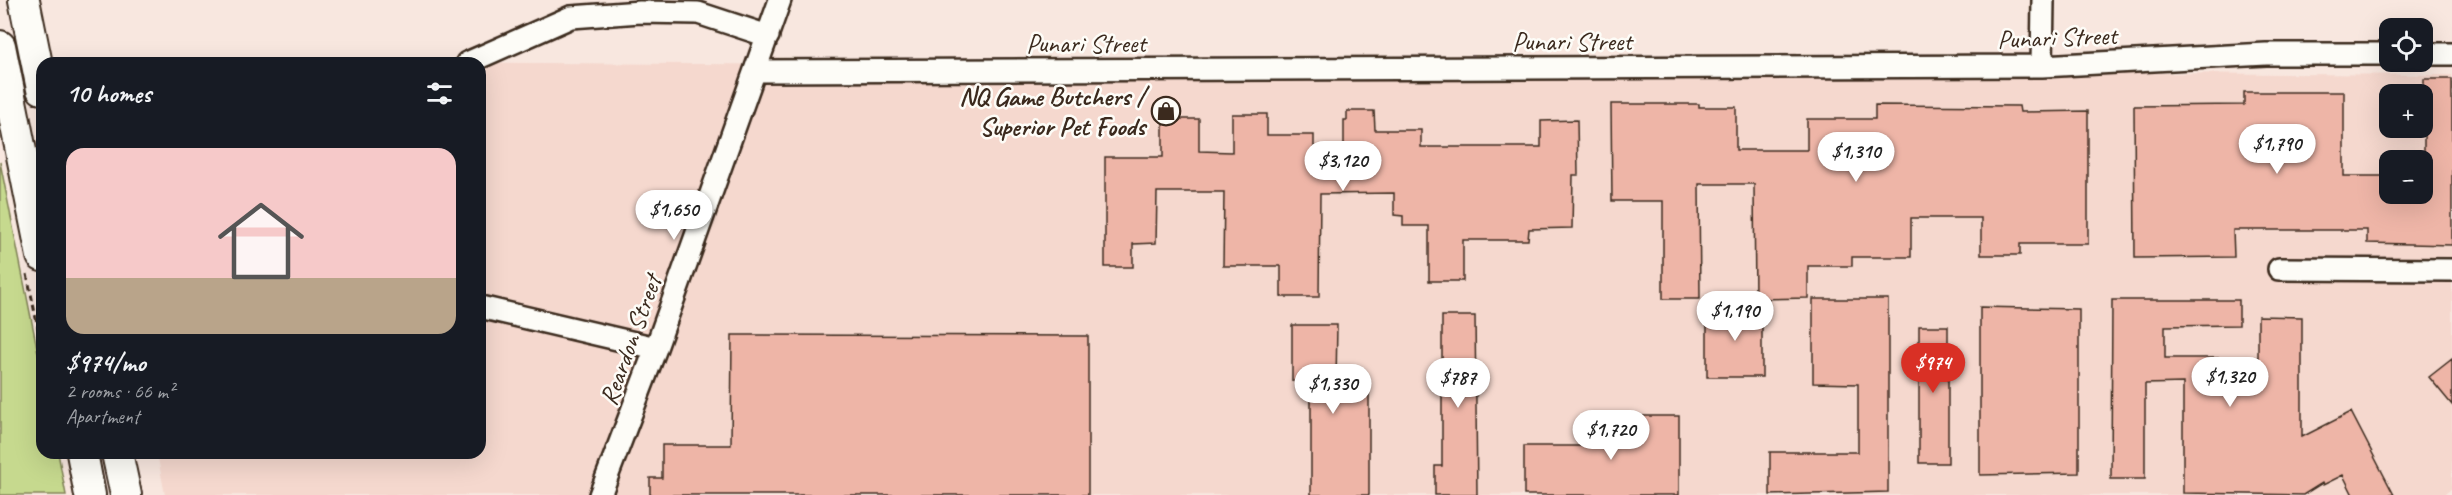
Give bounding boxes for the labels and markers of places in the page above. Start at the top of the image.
place label: NQ Game Butchers / Superior Pet Foods [959,80,1150,143]
shop icon: NQ Game Butchers / Superior Pet Foods [1150,95,1182,127]
pin: $1,790 [2228,124,2326,175]
pin: $1,310 [1807,132,1905,183]
pin: $3,120 [1294,141,1392,192]
pin: $1,650 [625,190,723,241]
pin: $1,190 [1686,291,1784,342]
pin: $974 [1897,343,1969,394]
pin: $1,320 [2181,357,2279,408]
pin: $787 [1422,358,1494,409]
pin: $1,330 [1284,364,1382,415]
pin: $1,720 [1562,410,1660,461]

